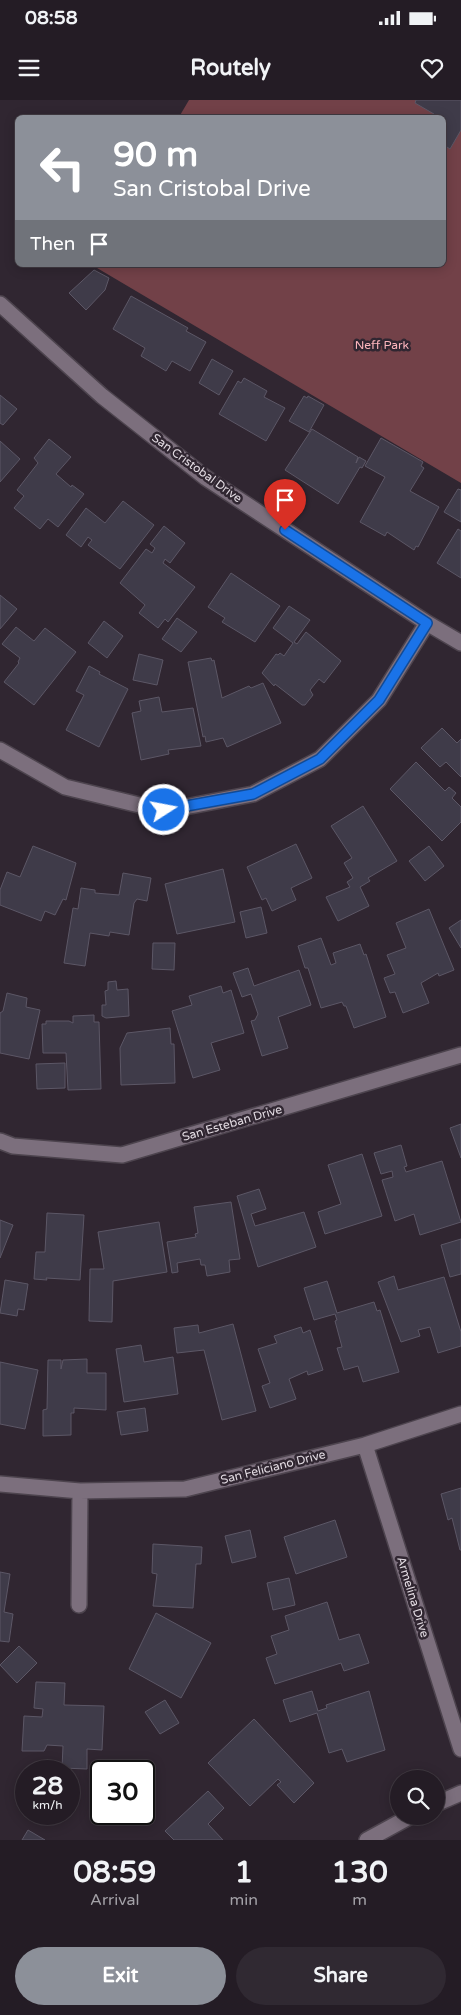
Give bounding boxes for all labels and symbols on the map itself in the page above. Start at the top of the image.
park label: Neff Park [355,338,410,352]
street label: San Cristobal Drive [149,431,245,505]
pin [264,479,306,530]
position arrow [137,783,189,835]
street label: San Esteban Drive [180,1102,284,1144]
street label: San Feliciano Drive [219,1447,327,1487]
street label: Armelina Drive [394,1555,432,1639]
speed limit sign: 30 [90,1760,155,1825]

